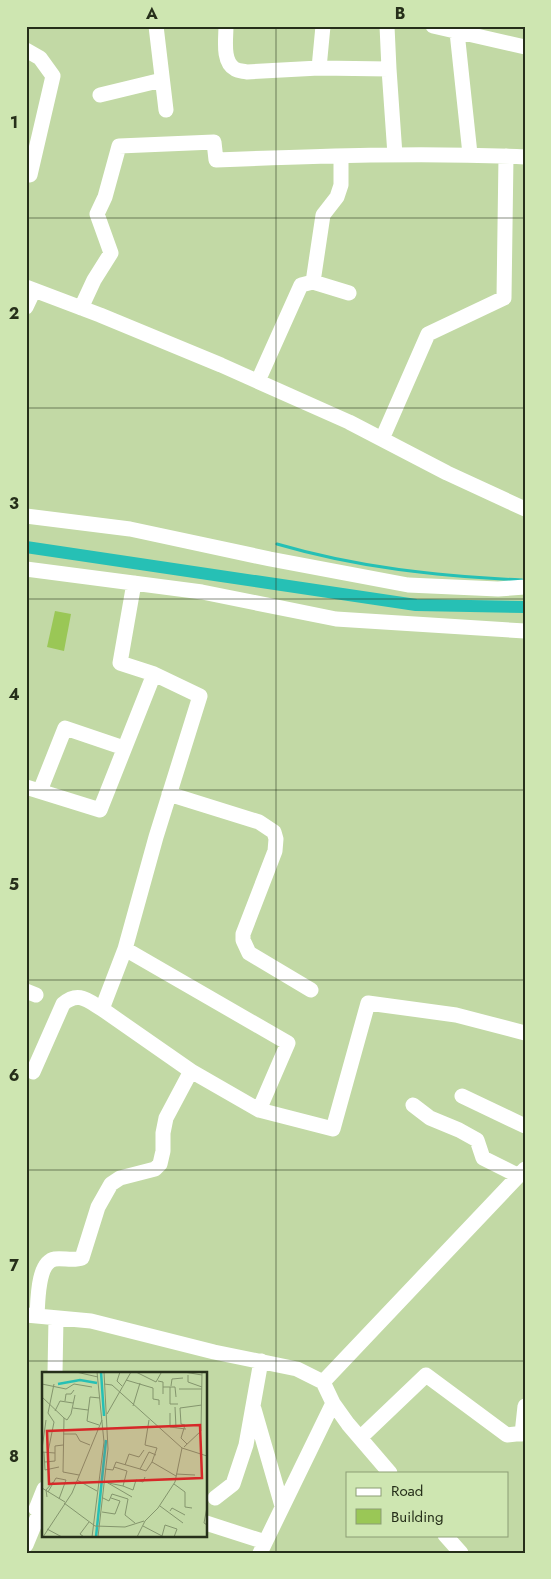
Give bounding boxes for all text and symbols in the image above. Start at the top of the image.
text: A [145,2,158,25]
text: B [395,2,405,25]
text: 1 [10,111,18,134]
text: 2 [9,302,19,325]
text: 3 [9,492,19,515]
text: 4 [8,683,20,706]
text: 5 [9,873,19,896]
text: 6 [9,1064,19,1087]
text: 7 [9,1254,19,1277]
inset map [42,1372,208,1536]
text: 8 [9,1445,19,1468]
legend [346,1472,508,1536]
text: Road [391,1480,423,1502]
text: Building [391,1506,443,1528]

